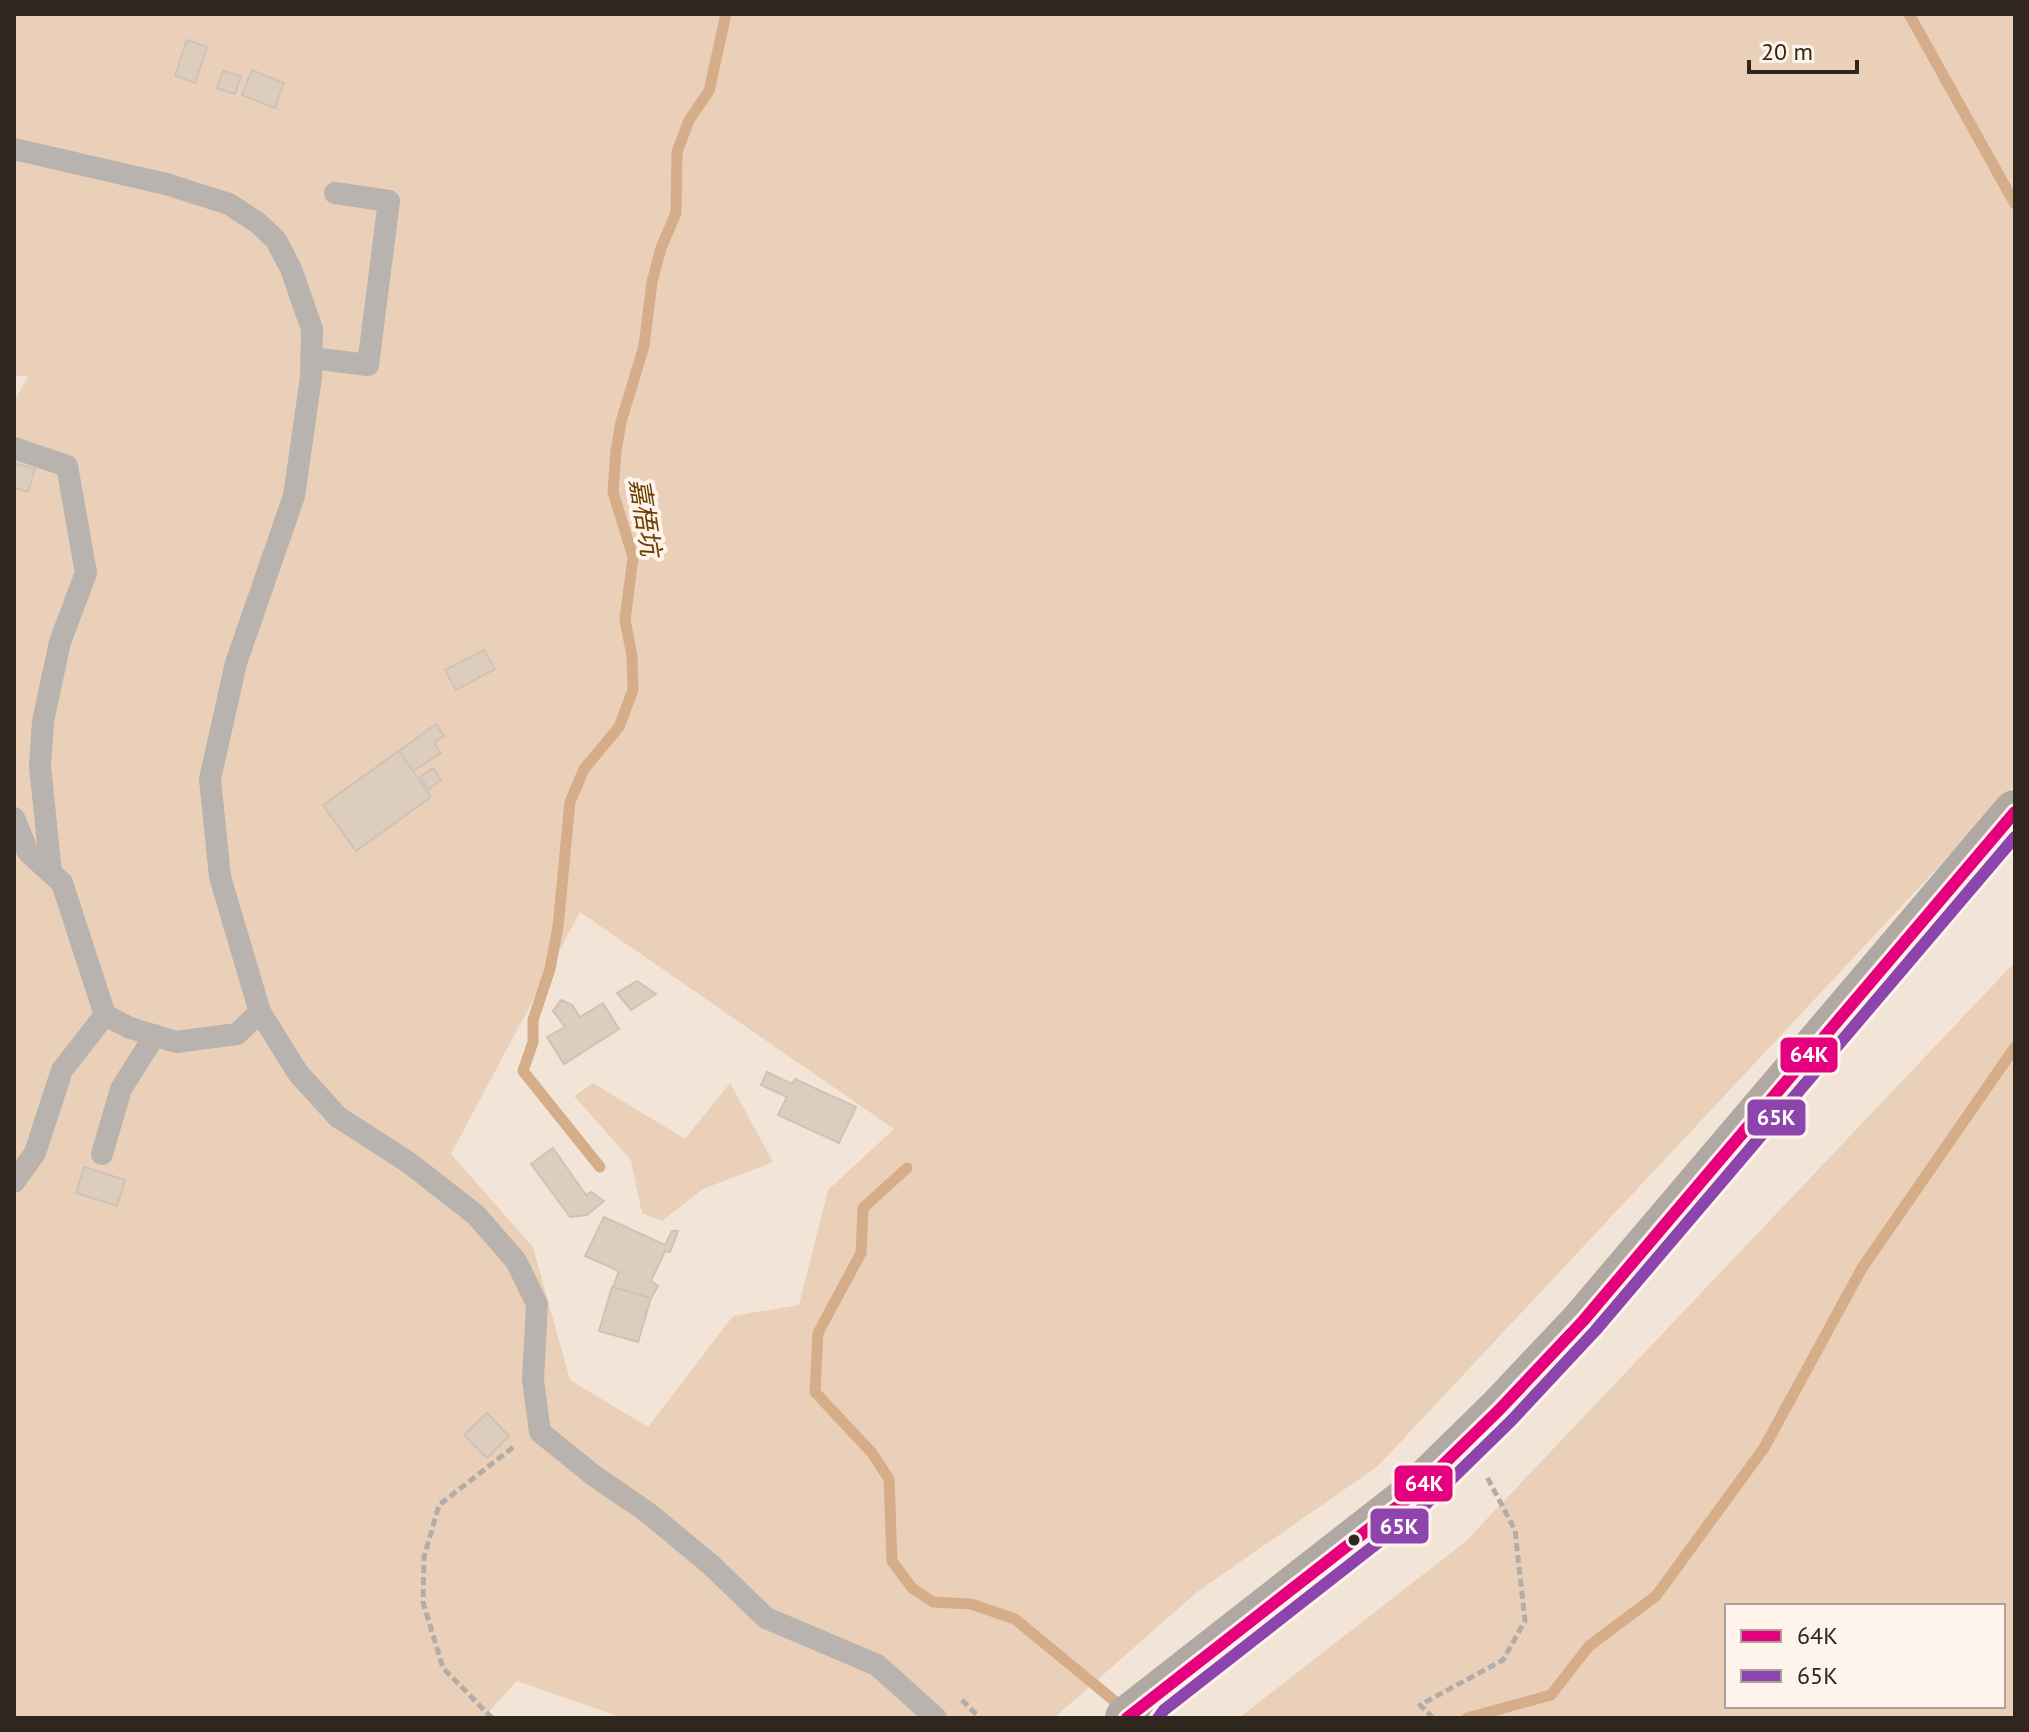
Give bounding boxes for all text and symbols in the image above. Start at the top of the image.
scale bar [1749,24,1857,74]
text: 20 m [1761,36,1813,67]
water label: 嘉梧坑 [623,476,669,562]
line badge: 64K [1779,1036,1839,1074]
text: 64K [1790,1040,1829,1068]
line badge: 65K [1746,1098,1807,1137]
text: 65K [1757,1103,1796,1131]
line badge: 64K [1393,1464,1454,1503]
text: 64K [1405,1469,1444,1497]
line badge: 65K [1369,1507,1430,1545]
text: 65K [1380,1512,1419,1540]
unlabelled marker [1346,1532,1362,1548]
legend [1725,1604,2005,1708]
text: 64K [1797,1620,1838,1651]
text: 65K [1797,1660,1838,1691]

